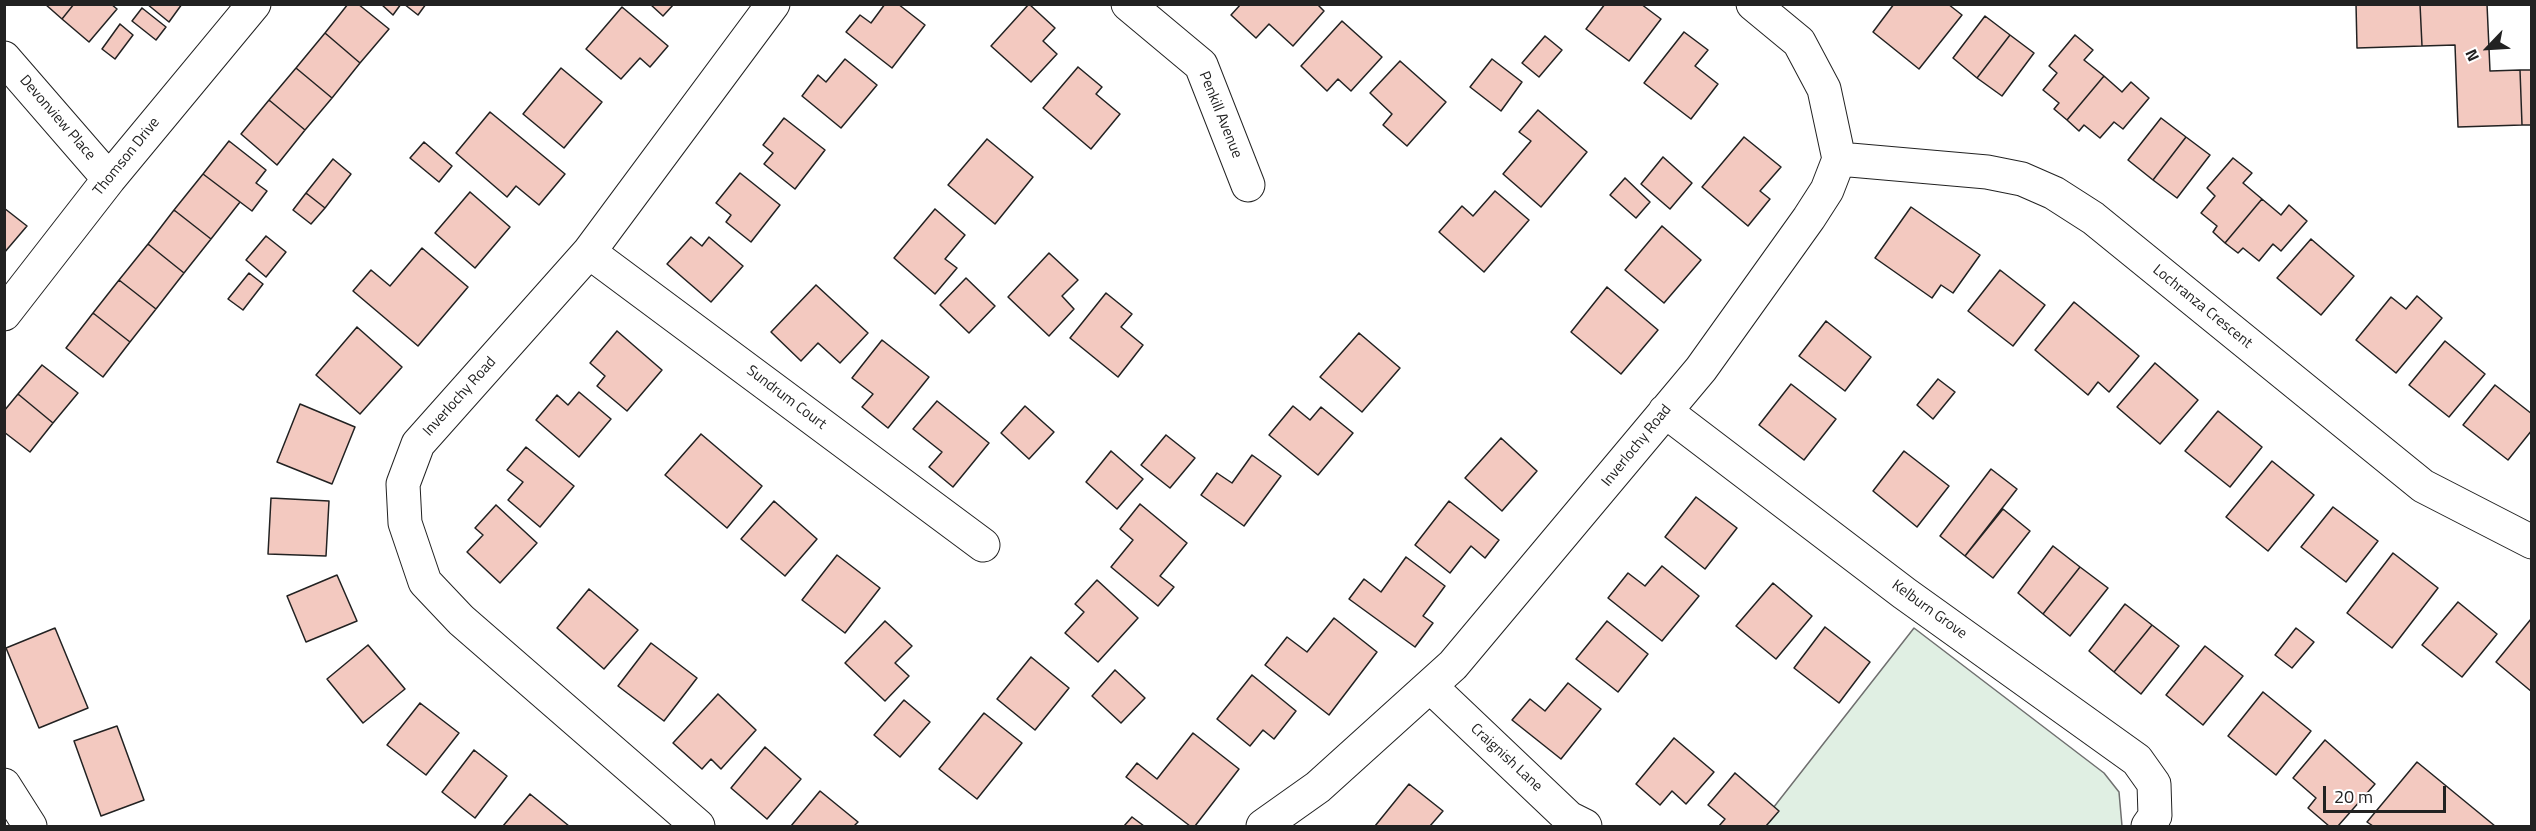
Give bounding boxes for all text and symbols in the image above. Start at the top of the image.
north arrow [2458,18,2518,78]
text: N [2458,46,2485,66]
street label: Penkill Avenue [1194,69,1246,161]
street label: Devonview Place [15,72,99,164]
street label: Thomson Drive [90,114,164,200]
street label: Lochranza Crescent [2149,261,2255,353]
street label: Inverlochy Road [420,354,500,440]
street label: Sundrum Court [742,362,830,434]
street label: Inverlochy Road [1598,401,1676,491]
street label: Kelburn Grove [1888,577,1970,643]
street label: Craignish Lane [1466,720,1546,796]
scale bar [2326,774,2449,812]
text: 20 m [2334,783,2373,810]

